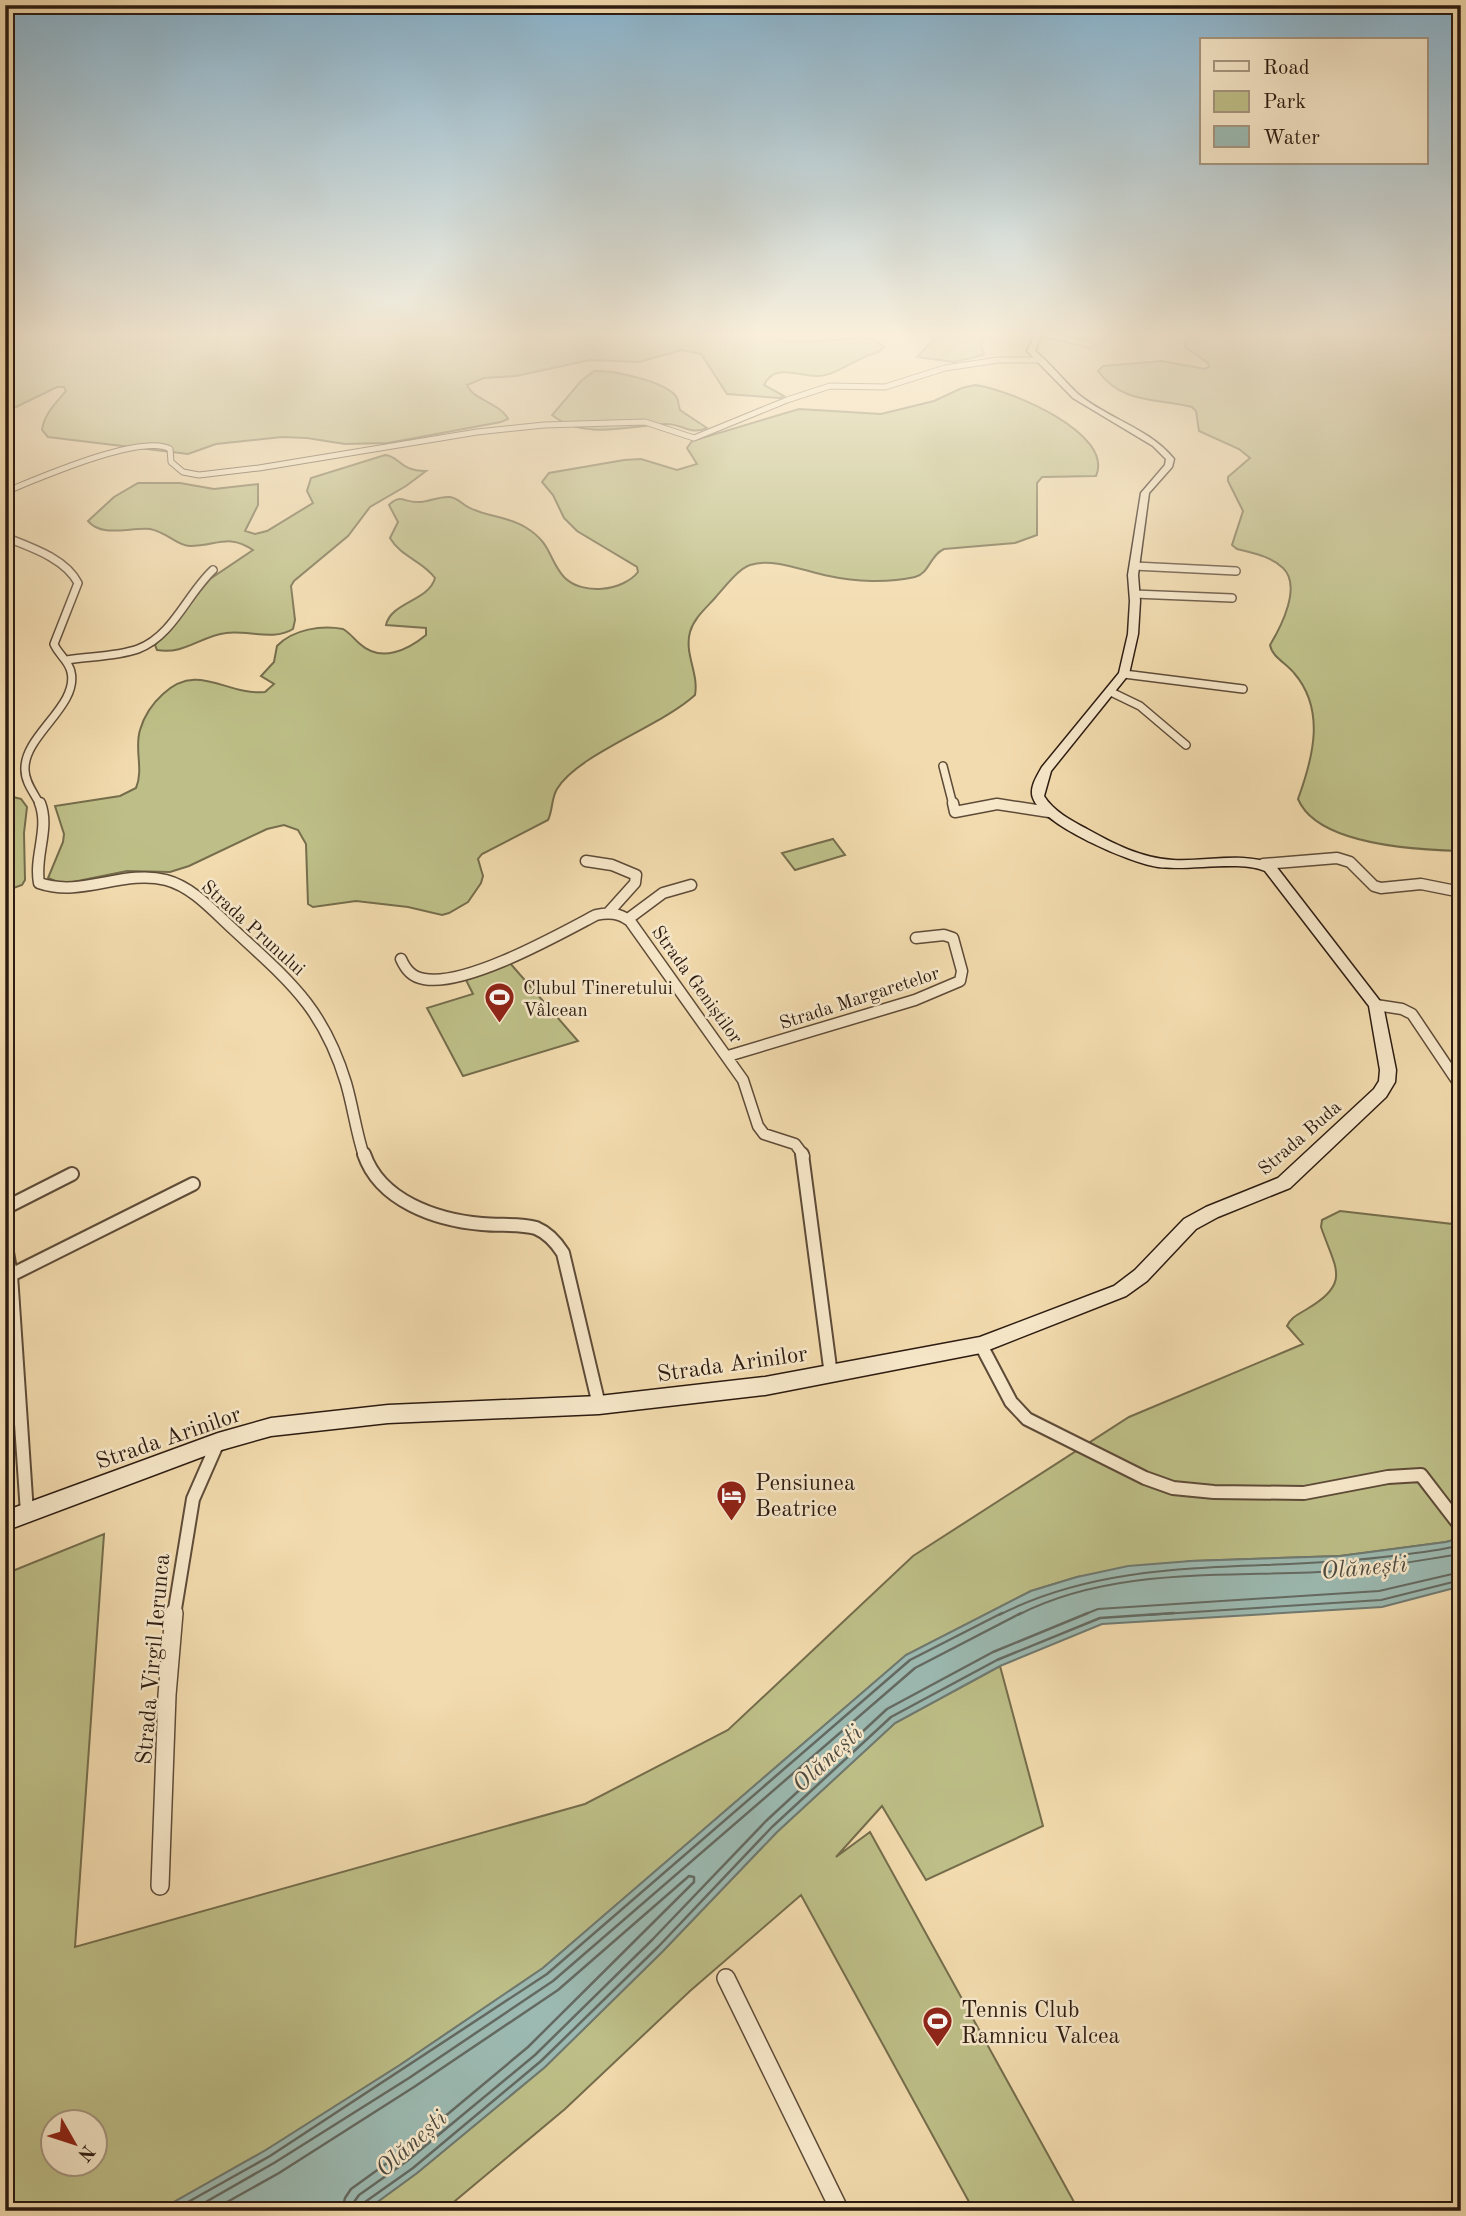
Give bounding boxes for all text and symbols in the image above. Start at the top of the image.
legend [1200,38,1428,164]
text: Road [1263,58,1310,79]
text: Park [1263,92,1306,113]
text: Water [1263,128,1320,149]
street label: Strada Prunului [197,878,308,980]
street label: Strada Geniștilor [647,923,745,1048]
street label: Strada Margaretelor [777,964,942,1034]
place label: Clubul Tineretului Vâlcean [523,980,673,1021]
sports icon: Clubul Tineretului Vâlcean [483,981,517,1025]
street label: Strada Buda [1256,1098,1346,1180]
street label: Strada Arinilor [655,1343,809,1386]
street label: Strada Arinilor [93,1403,244,1474]
place label: Pensiunea Beatrice [755,1472,855,1521]
hotel icon: Pensiunea Beatrice [715,1478,749,1522]
street label: Strada Virgil Ierunca [133,1553,174,1766]
water label: Olănești [1320,1553,1408,1586]
water label: Olănești [789,1721,869,1798]
place label: Tennis Club Ramnicu Valcea [961,1999,1120,2048]
sports icon: Tennis Club Ramnicu Valcea [921,2005,955,2049]
water label: Olănești [372,2107,453,2183]
north arrow [38,2108,108,2178]
text: N [73,2141,97,2164]

